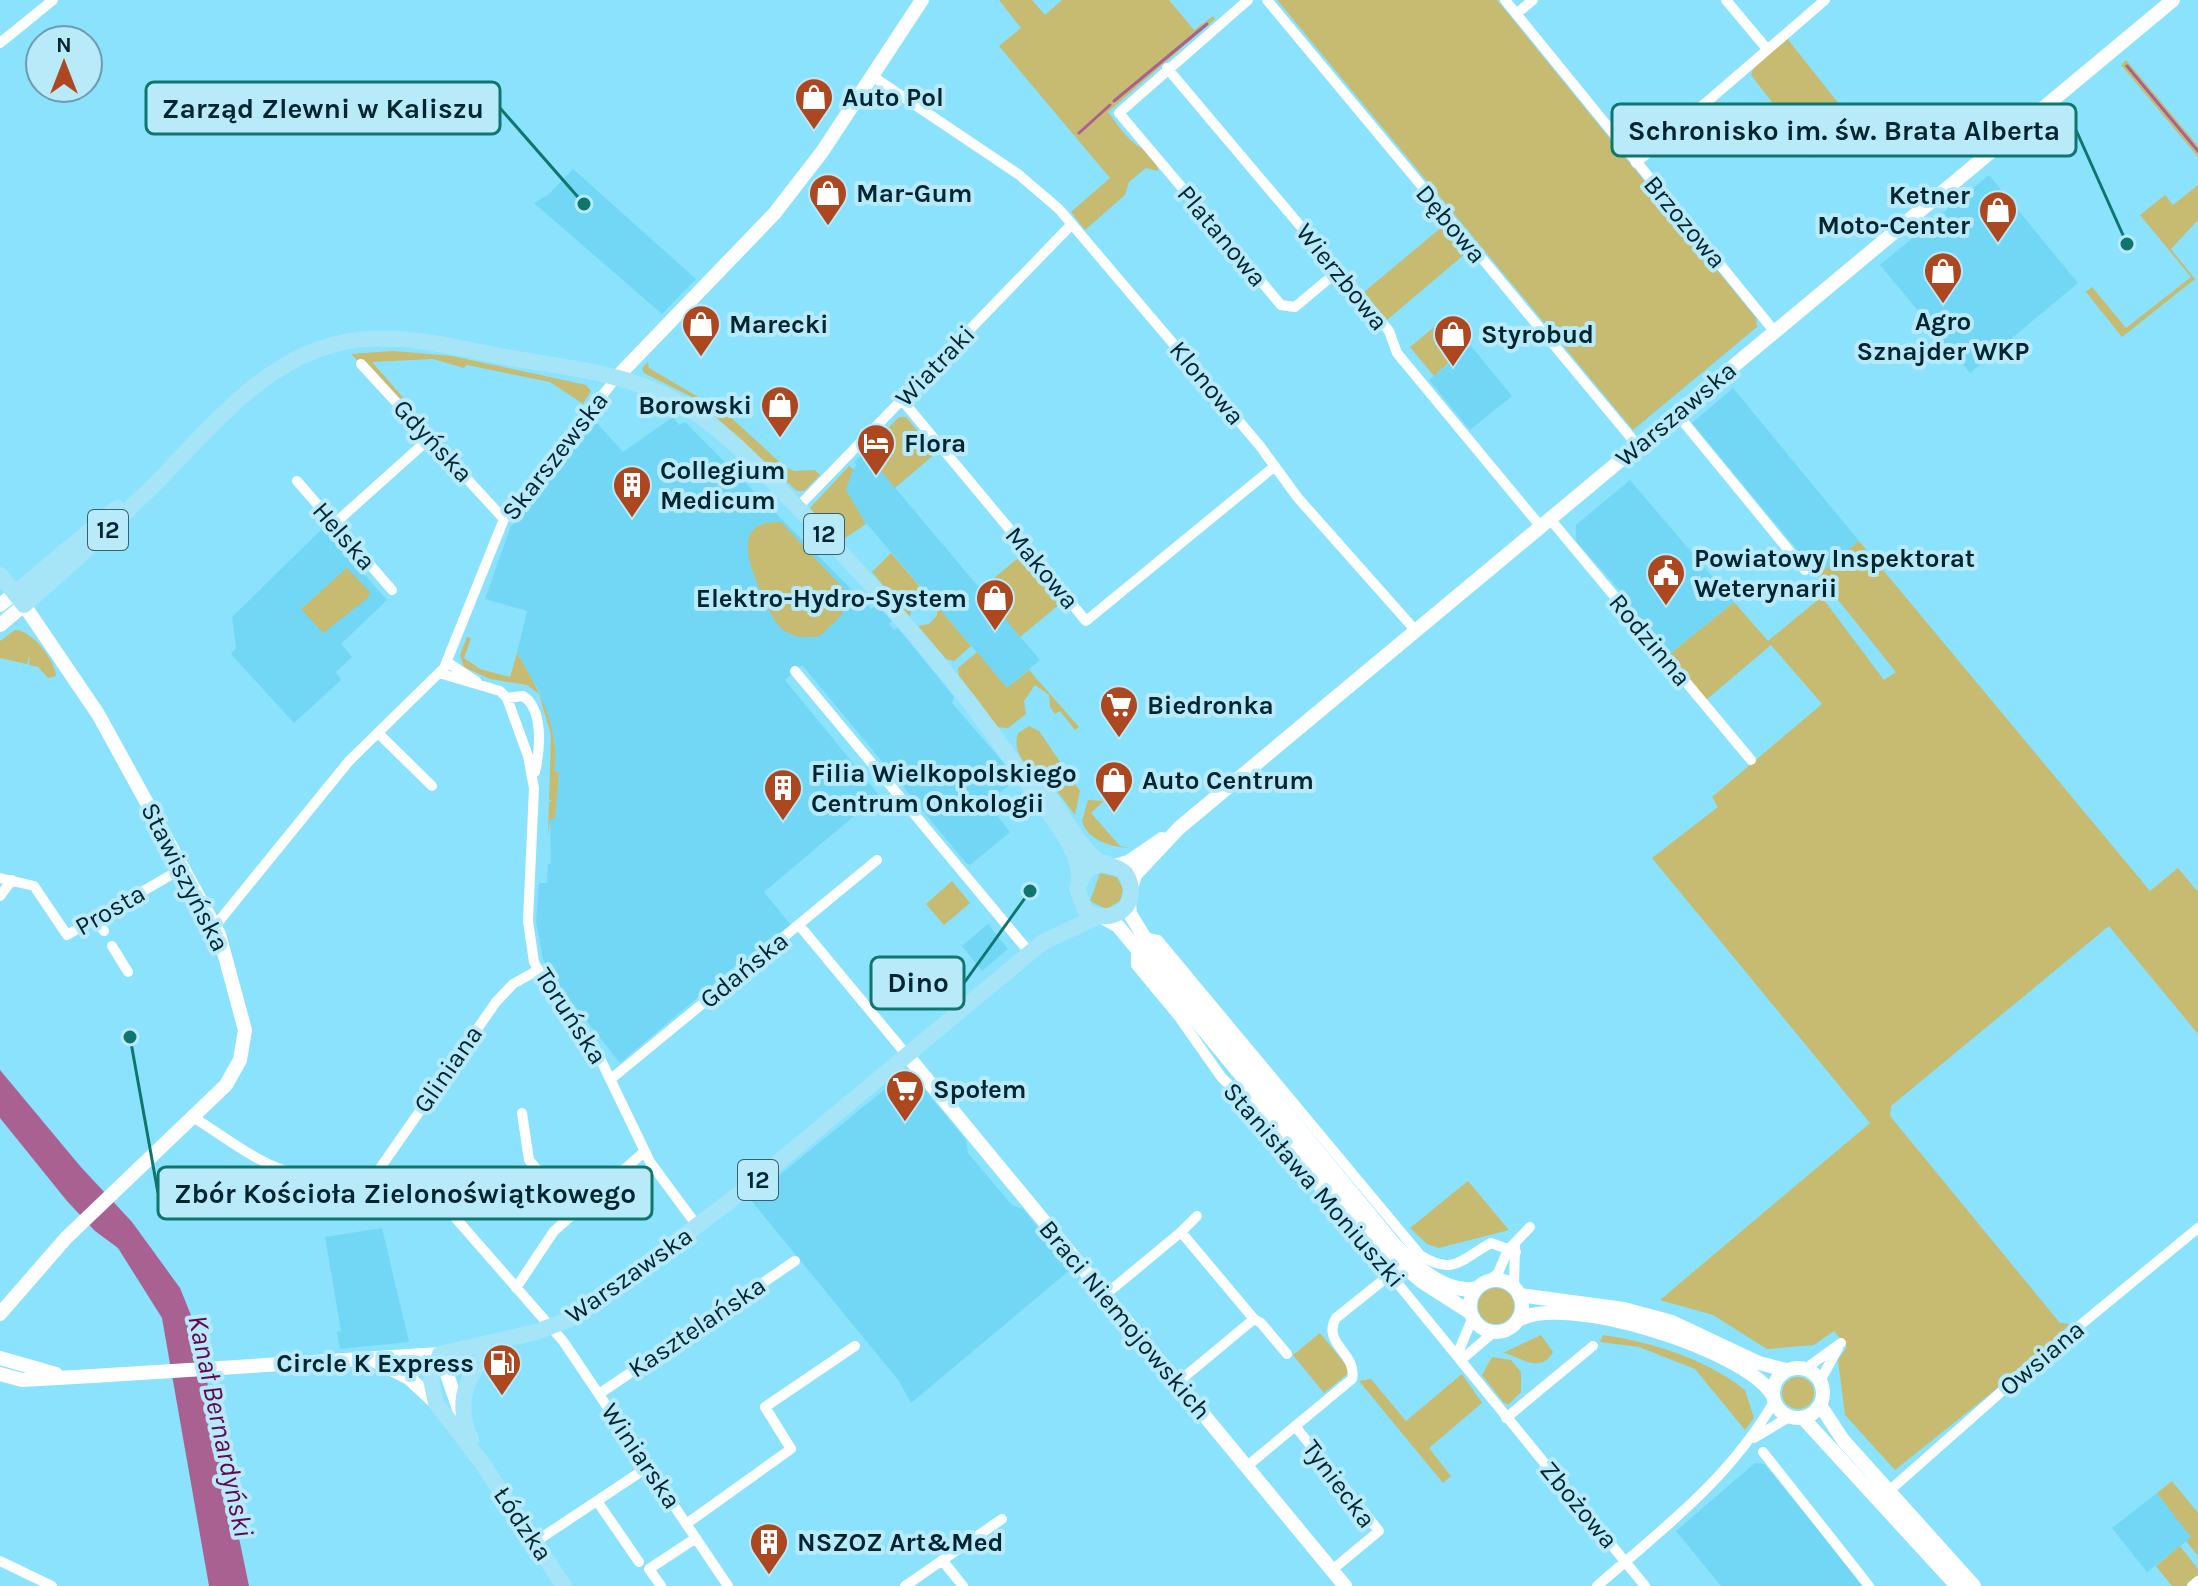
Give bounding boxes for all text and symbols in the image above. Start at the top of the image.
north arrow [24,24,104,104]
text: N [56,32,72,58]
shop icon: Auto Pol [793,76,835,131]
callout: Zarząd Zlewni w Kaliszu [146,82,500,134]
place label: Auto Pol [842,82,944,113]
text: Zarząd Zlewni w Kaliszu [162,92,484,125]
callout: Schronisko im. św. Brata Alberta [1612,104,2076,156]
text: Schronisko im. św. Brata Alberta [1628,114,2060,147]
street label: Brzozowa [1637,169,1733,275]
shop icon: Mar-Gum [807,172,849,227]
place label: Mar-Gum [856,178,972,209]
street label: Dębowa [1409,178,1493,270]
street label: Platanowa [1171,179,1273,293]
place label: Ketner Moto-Center [1817,180,1971,241]
shop icon: Ketner Moto-Center [1977,189,2019,244]
street label: Wierzbowa [1289,217,1395,337]
shop icon: Agro Sznajder WKP [1922,250,1964,305]
shop icon: Marecki [680,303,722,358]
place label: Agro Sznajder WKP [1857,306,2029,367]
place label: Marecki [729,309,829,340]
shop icon: Styrobud [1432,313,1474,368]
street label: Wiatraki [889,319,981,413]
place label: Styrobud [1481,319,1594,350]
street label: Klonowa [1163,335,1251,431]
street label: Warszawska [1609,355,1743,473]
shop icon: Borowski [759,384,801,439]
street label: Skarszewska [495,385,615,527]
place label: Borowski [638,390,752,421]
street label: Gdyńska [387,393,479,489]
hotel icon: Flora [855,422,897,477]
place label: Flora [904,428,966,459]
place label: Collegium Medicum [660,455,785,516]
building icon: Collegium Medicum [611,464,653,519]
street label: Helska [306,495,382,577]
road number: 12 [88,510,128,550]
road number: 12 [804,514,844,554]
street label: Makowa [999,520,1085,616]
place label: Powiatowy Inspektorat Weterynarii [1694,543,1975,604]
public building icon: Powiatowy Inspektorat Weterynarii [1645,552,1687,607]
shop icon: Elektro-Hydro-System [974,577,1016,632]
place label: Elektro-Hydro-System [696,583,967,614]
street label: Rodzinna [1602,587,1698,693]
supermarket icon: Biedronka [1098,684,1140,739]
place label: Biedronka [1147,690,1274,721]
place label: Filia Wielkopolskiego Centrum Onkologii [811,758,1077,819]
shop icon: Auto Centrum [1093,759,1135,814]
place label: Auto Centrum [1142,765,1314,796]
building icon: Filia Wielkopolskiego Centrum Onkologii [762,767,804,822]
street label: Stawiszyńska [134,797,236,957]
street label: Prosta [69,878,151,942]
street label: Gdańska [694,925,794,1015]
callout: Dino [871,957,964,1009]
street label: Toruńska [528,962,614,1070]
text: Dino [887,966,949,999]
street label: Gliniana [407,1019,489,1119]
supermarket icon: Społem [884,1068,926,1123]
place label: Społem [933,1074,1027,1105]
street label: Stanisława Moniuszki [1216,1076,1412,1294]
road number: 12 [738,1160,778,1200]
callout: Zbór Kościoła Zielonoświątkowego [158,1167,652,1219]
text: Zbór Kościoła Zielonoświątkowego [174,1177,636,1210]
street label: Braci Niemojowskich [1032,1214,1218,1426]
street label: Warszawska [560,1220,698,1330]
street label: Kasztelańska [622,1270,772,1384]
water label: Kanał Bernardyński [181,1312,261,1540]
street label: Owsiana [1993,1314,2091,1402]
fuel station icon: Circle K Express [481,1342,523,1397]
place label: Circle K Express [276,1348,474,1379]
street label: Winiarska [594,1397,688,1515]
street label: Tyniecka [1296,1434,1382,1534]
street label: Zbożowa [1533,1455,1625,1555]
street label: Łódzka [487,1481,559,1567]
building icon: NSZOZ Art&Med [748,1521,790,1576]
place label: NSZOZ Art&Med [797,1527,1004,1558]

